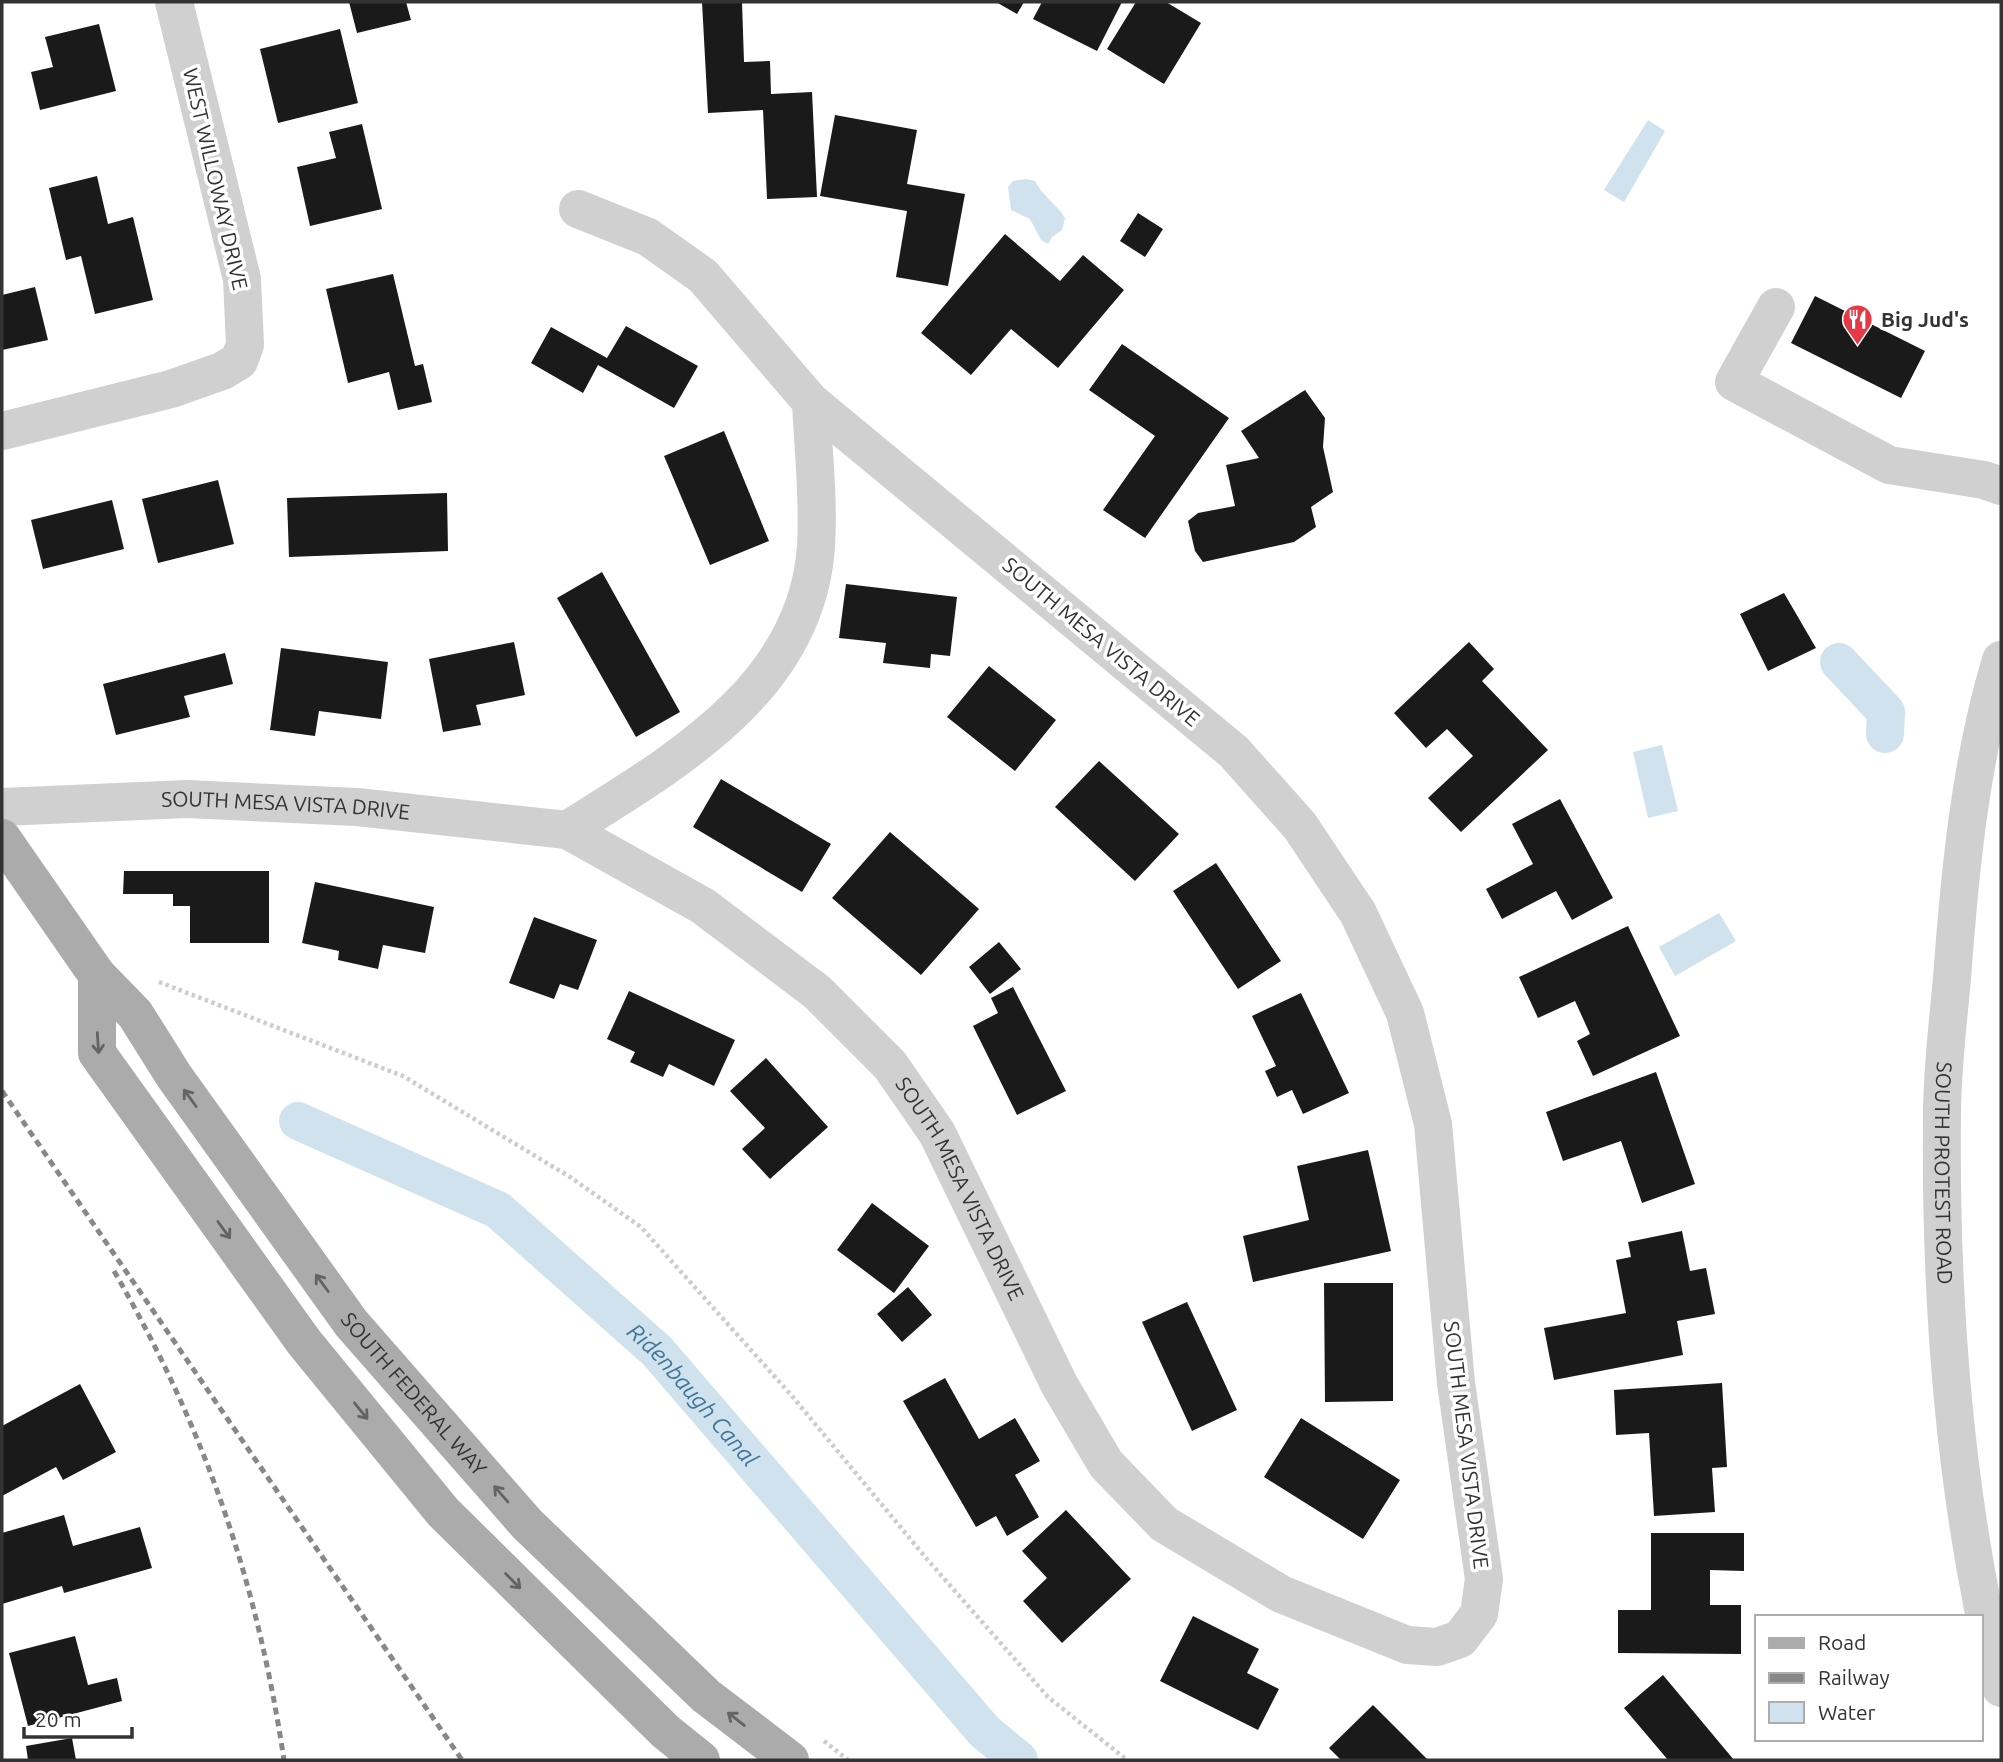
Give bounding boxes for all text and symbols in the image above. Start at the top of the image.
street label: WEST WILLOWAY DRIVE [179,65,253,292]
restaurant icon: Big Jud's [1841,303,1875,347]
place label: Big Jud's [1881,307,1969,331]
street label: SOUTH MESA VISTA DRIVE [998,552,1205,731]
street label: SOUTH MESA VISTA DRIVE [161,786,411,824]
one-way arrow [92,1031,105,1054]
street label: SOUTH PROTEST ROAD [1931,1061,1958,1285]
street label: SOUTH MESA VISTA DRIVE [891,1072,1029,1304]
one-way arrow [183,1089,197,1108]
one-way arrow [217,1220,231,1239]
one-way arrow [315,1274,329,1293]
street label: SOUTH FEDERAL WAY [336,1308,492,1480]
water label: Ridenbaugh Canal [623,1318,764,1471]
street label: SOUTH MESA VISTA DRIVE [1440,1320,1494,1570]
one-way arrow [353,1402,369,1420]
one-way arrow [493,1485,509,1503]
one-way arrow [504,1572,521,1589]
legend [1755,1615,1982,1741]
text: Road [1818,1630,1866,1654]
text: Railway [1818,1665,1890,1689]
scale bar [24,1696,133,1740]
text: Water [1818,1700,1876,1724]
text: 20 m [35,1707,82,1731]
one-way arrow [727,1711,745,1726]

